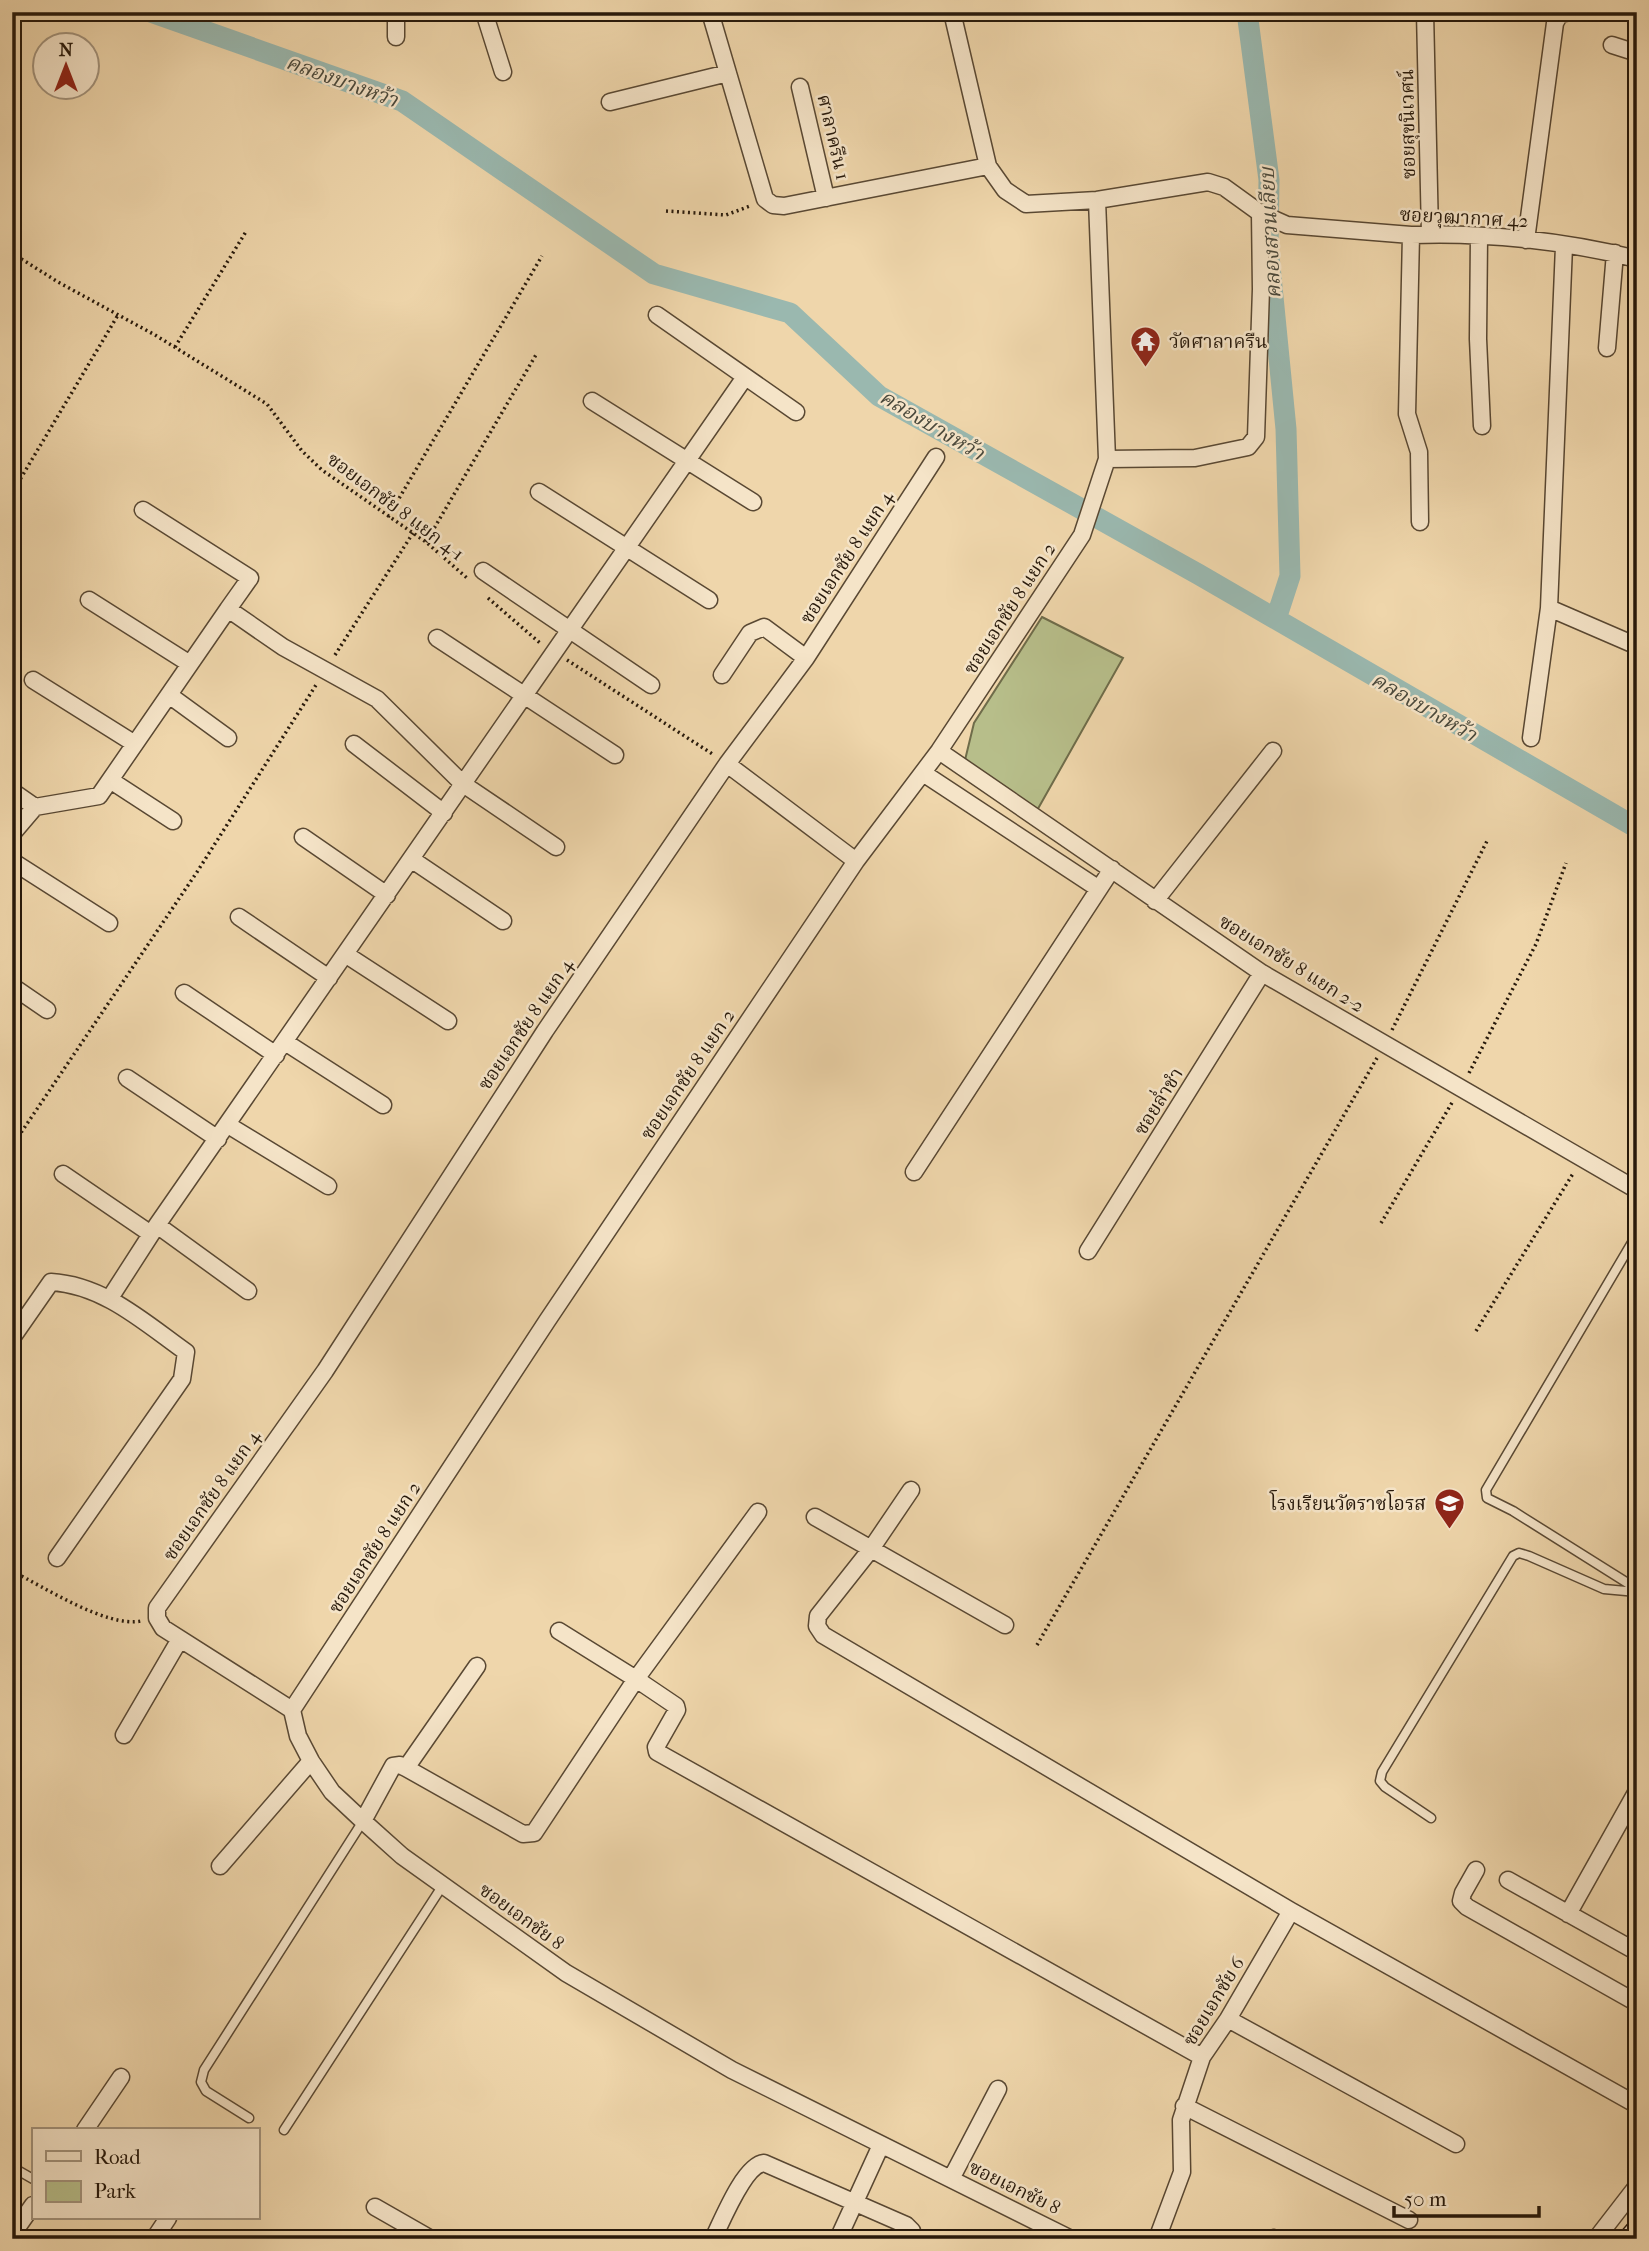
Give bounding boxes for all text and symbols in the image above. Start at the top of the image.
north arrow [32,32,102,102]
text: N [59,39,74,61]
water label: คลองบางหว้า [283,50,402,112]
street label: ซอยสุขนิเวศน์ [1395,69,1421,179]
street label: ศาลาครืน 1 [812,92,854,182]
water label: คลองสวนเลียบ [1254,165,1285,299]
street label: ซอยวุฒากาศ 42 [1399,204,1529,233]
temple icon: วัดศาลาครืน [1129,324,1163,368]
place label: วัดศาลาครืน [1169,331,1267,353]
water label: คลองบางหว้า [876,385,989,466]
street label: ซอยเอกชัย 8 แยก 4-1 [323,448,468,565]
street label: ซอยเอกชัย 8 แยก 4 [796,486,898,628]
street label: ซอยเอกชัย 8 แยก 2 [959,539,1061,678]
water label: คลองบางหว้า [1367,667,1481,747]
street label: ซอยเอกชัย 8 แยก 2-2 [1215,910,1368,1018]
street label: ซอยเอกชัย 8 แยก 4 [474,954,578,1094]
street label: ซอยเอกชัย 8 แยก 2 [636,1005,740,1144]
street label: ซอยล่ำชำ [1126,1062,1188,1139]
street label: ซอยเอกชัย 8 แยก 4 [159,1426,265,1565]
street label: ซอยเอกชัย 8 แยก 2 [324,1478,426,1617]
school or university icon: โรงเรียนวัดราชโอรส [1432,1486,1466,1530]
place label: โรงเรียนวัดราชโอรส [1269,1489,1426,1515]
street label: ซอยเอกชัย 8 [475,1879,568,1955]
street label: ซอยเอกชัย 6 [1179,1952,1249,2050]
legend [32,2128,259,2220]
text: Road [94,2145,141,2169]
street label: ซอยเอกชัย 8 [965,2156,1064,2219]
scale bar [1394,2174,1539,2218]
text: Park [94,2179,136,2203]
text: 50 m [1404,2187,1447,2211]

